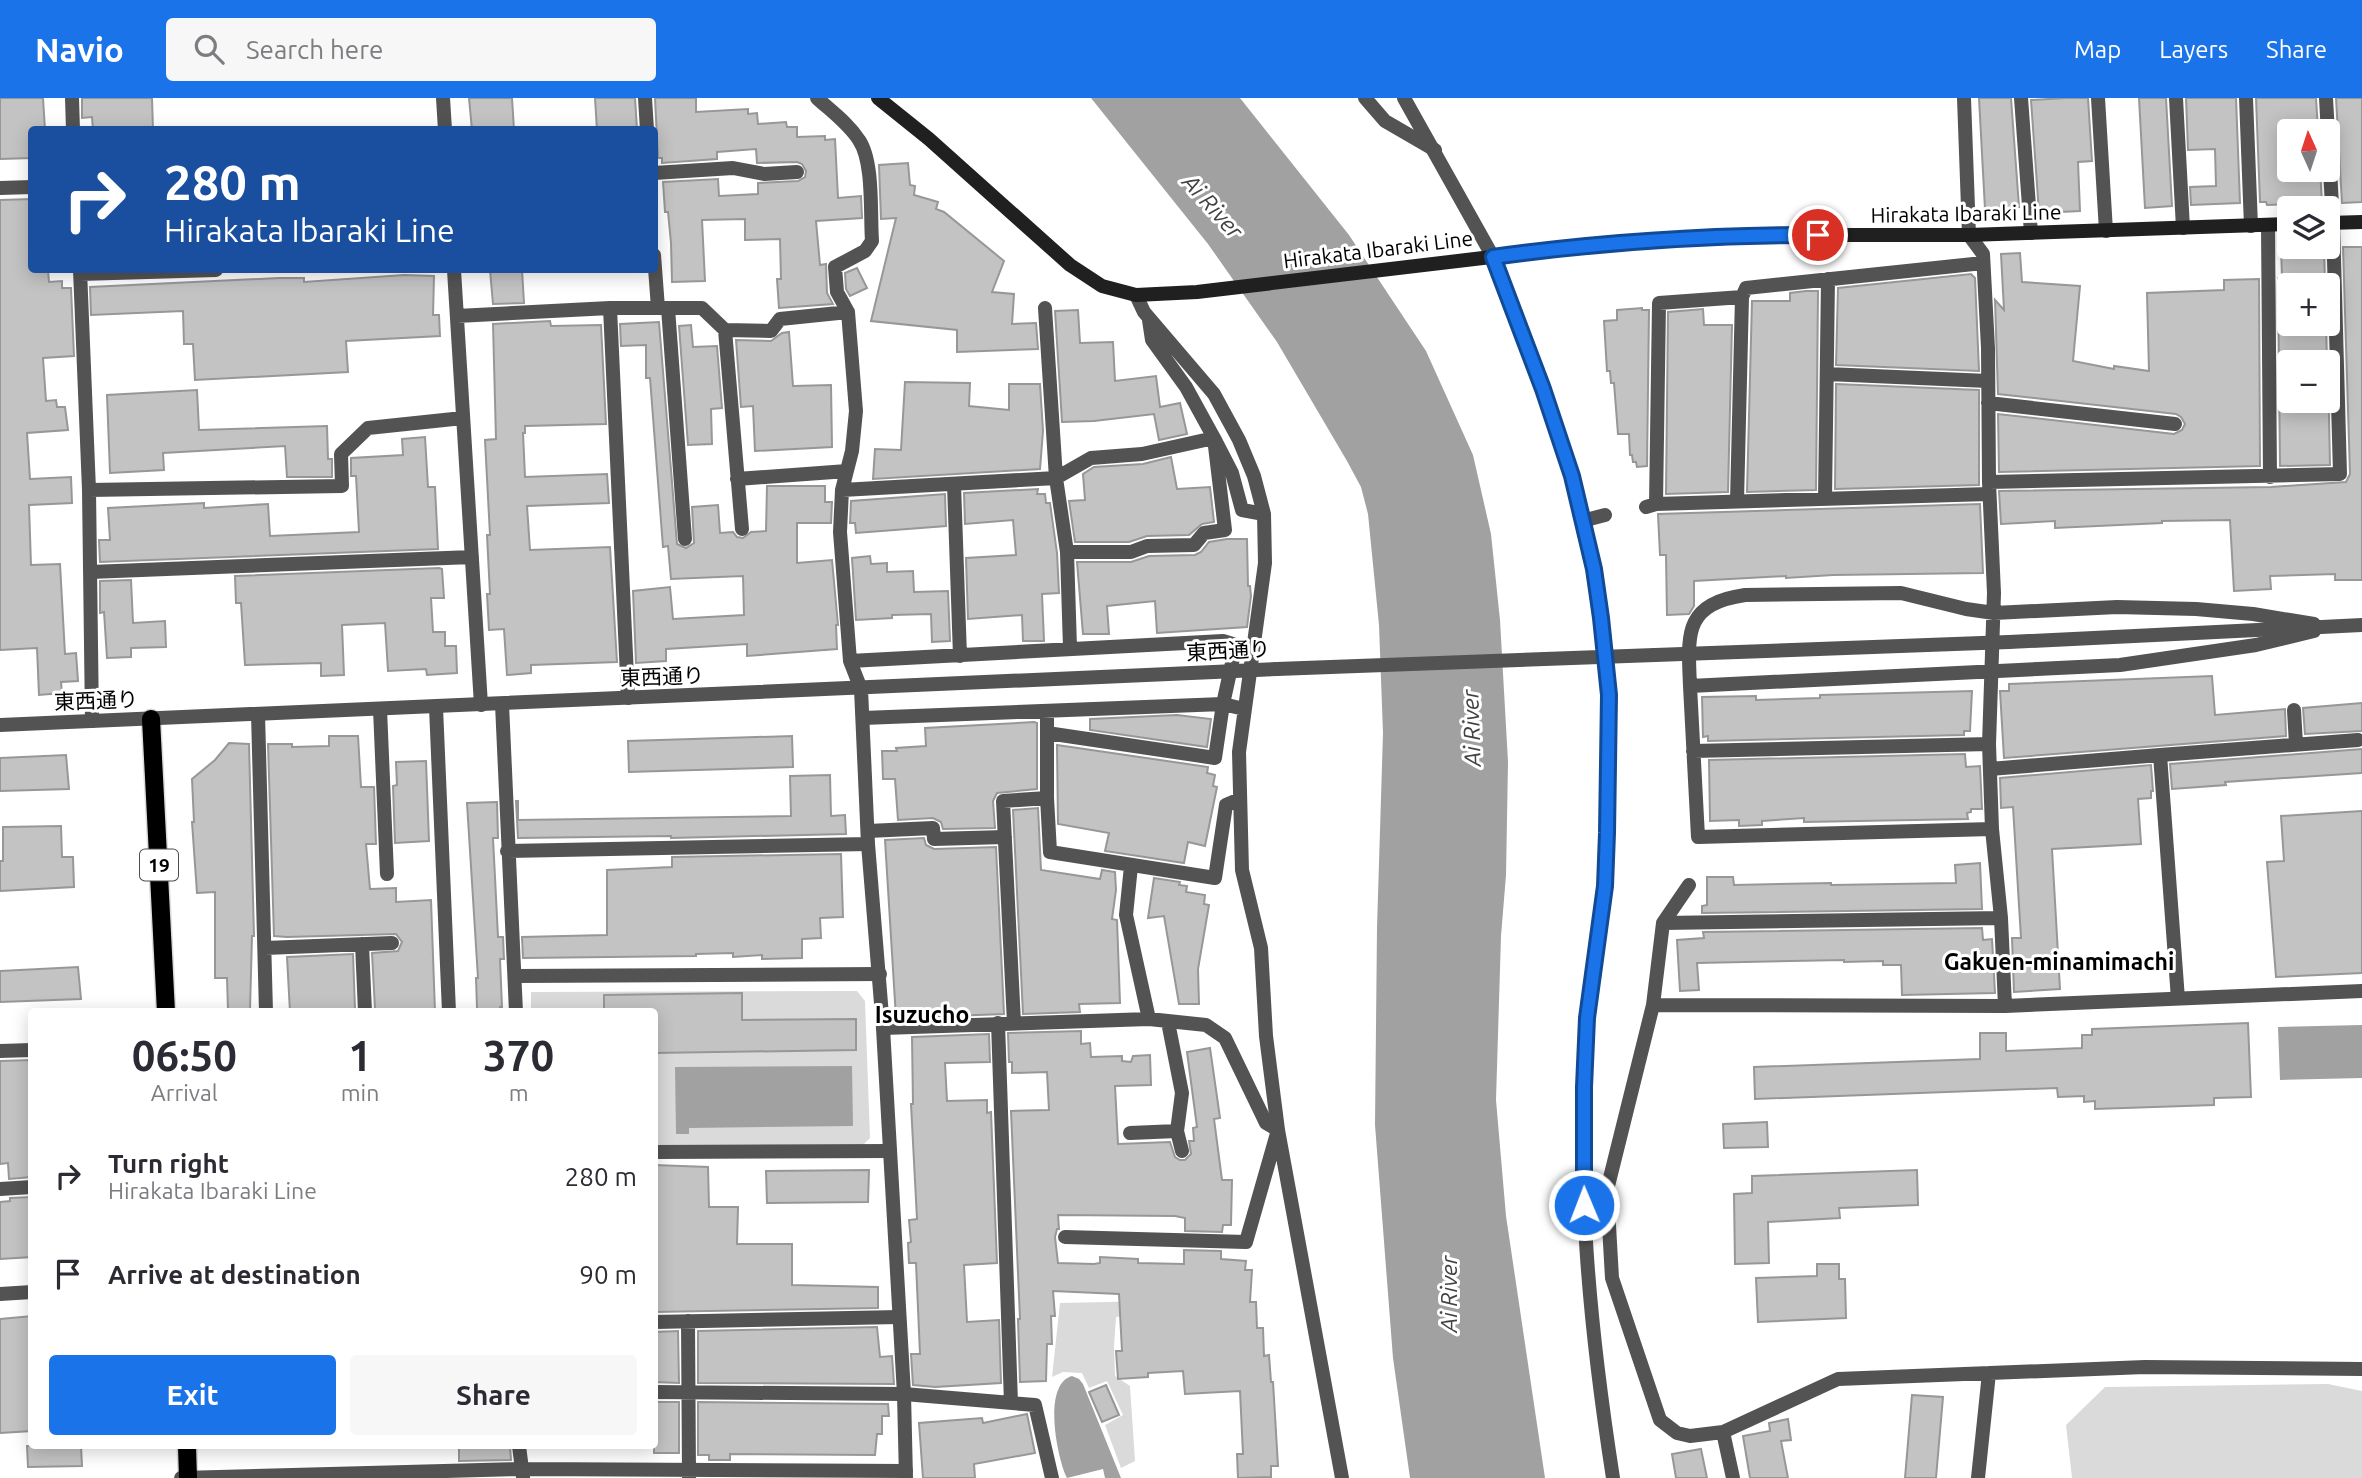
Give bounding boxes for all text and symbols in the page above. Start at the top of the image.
search box [166,18,656,81]
icon: search [190,30,228,68]
text: Navio [35,31,124,68]
text: Search here [246,35,383,64]
text: Map [2074,36,2121,63]
text: Layers [2159,36,2228,63]
text: Share [2266,36,2327,63]
north arrow [2277,119,2340,182]
map controls [2277,119,2340,413]
icon: right [49,154,140,245]
text: 280 m [164,154,301,209]
water label: Ai River [1177,168,1249,244]
button: layers [2277,196,2340,259]
street label: Hirakata Ibaraki Line [1870,199,2062,227]
pin [1788,205,1848,265]
text: Hirakata Ibaraki Line [164,212,455,248]
icon: arrive [1799,216,1837,254]
street label: Hirakata Ibaraki Line [1282,225,1474,273]
button: + [2277,273,2340,336]
button: − [2277,350,2340,413]
street label: 東西通り [1185,636,1271,664]
street label: 東西通り [620,663,704,689]
street label: 東西通り [54,687,138,713]
water label: Ai River [1457,688,1485,768]
road number: 19 [140,850,178,880]
district label: Gakuen-minamimachi [1944,949,2174,974]
district label: Isuzucho [875,1002,969,1027]
text: 06:50 [132,1032,237,1079]
text: 1 [348,1032,372,1079]
text: 370 [483,1032,554,1079]
text: Arrival [151,1080,218,1105]
text: min [341,1080,379,1105]
text: m [509,1080,529,1105]
text: Turn right [108,1149,229,1178]
icon: right [49,1157,87,1195]
text: 280 m [565,1162,637,1191]
position arrow [1547,1168,1621,1242]
text: Hirakata Ibaraki Line [108,1178,317,1203]
water label: Ai River [1436,1254,1461,1333]
icon: arrive [49,1255,87,1293]
text: Arrive at destination [108,1260,361,1289]
text: 90 m [579,1260,637,1289]
button: Exit [49,1355,336,1435]
button: Share [350,1355,637,1435]

